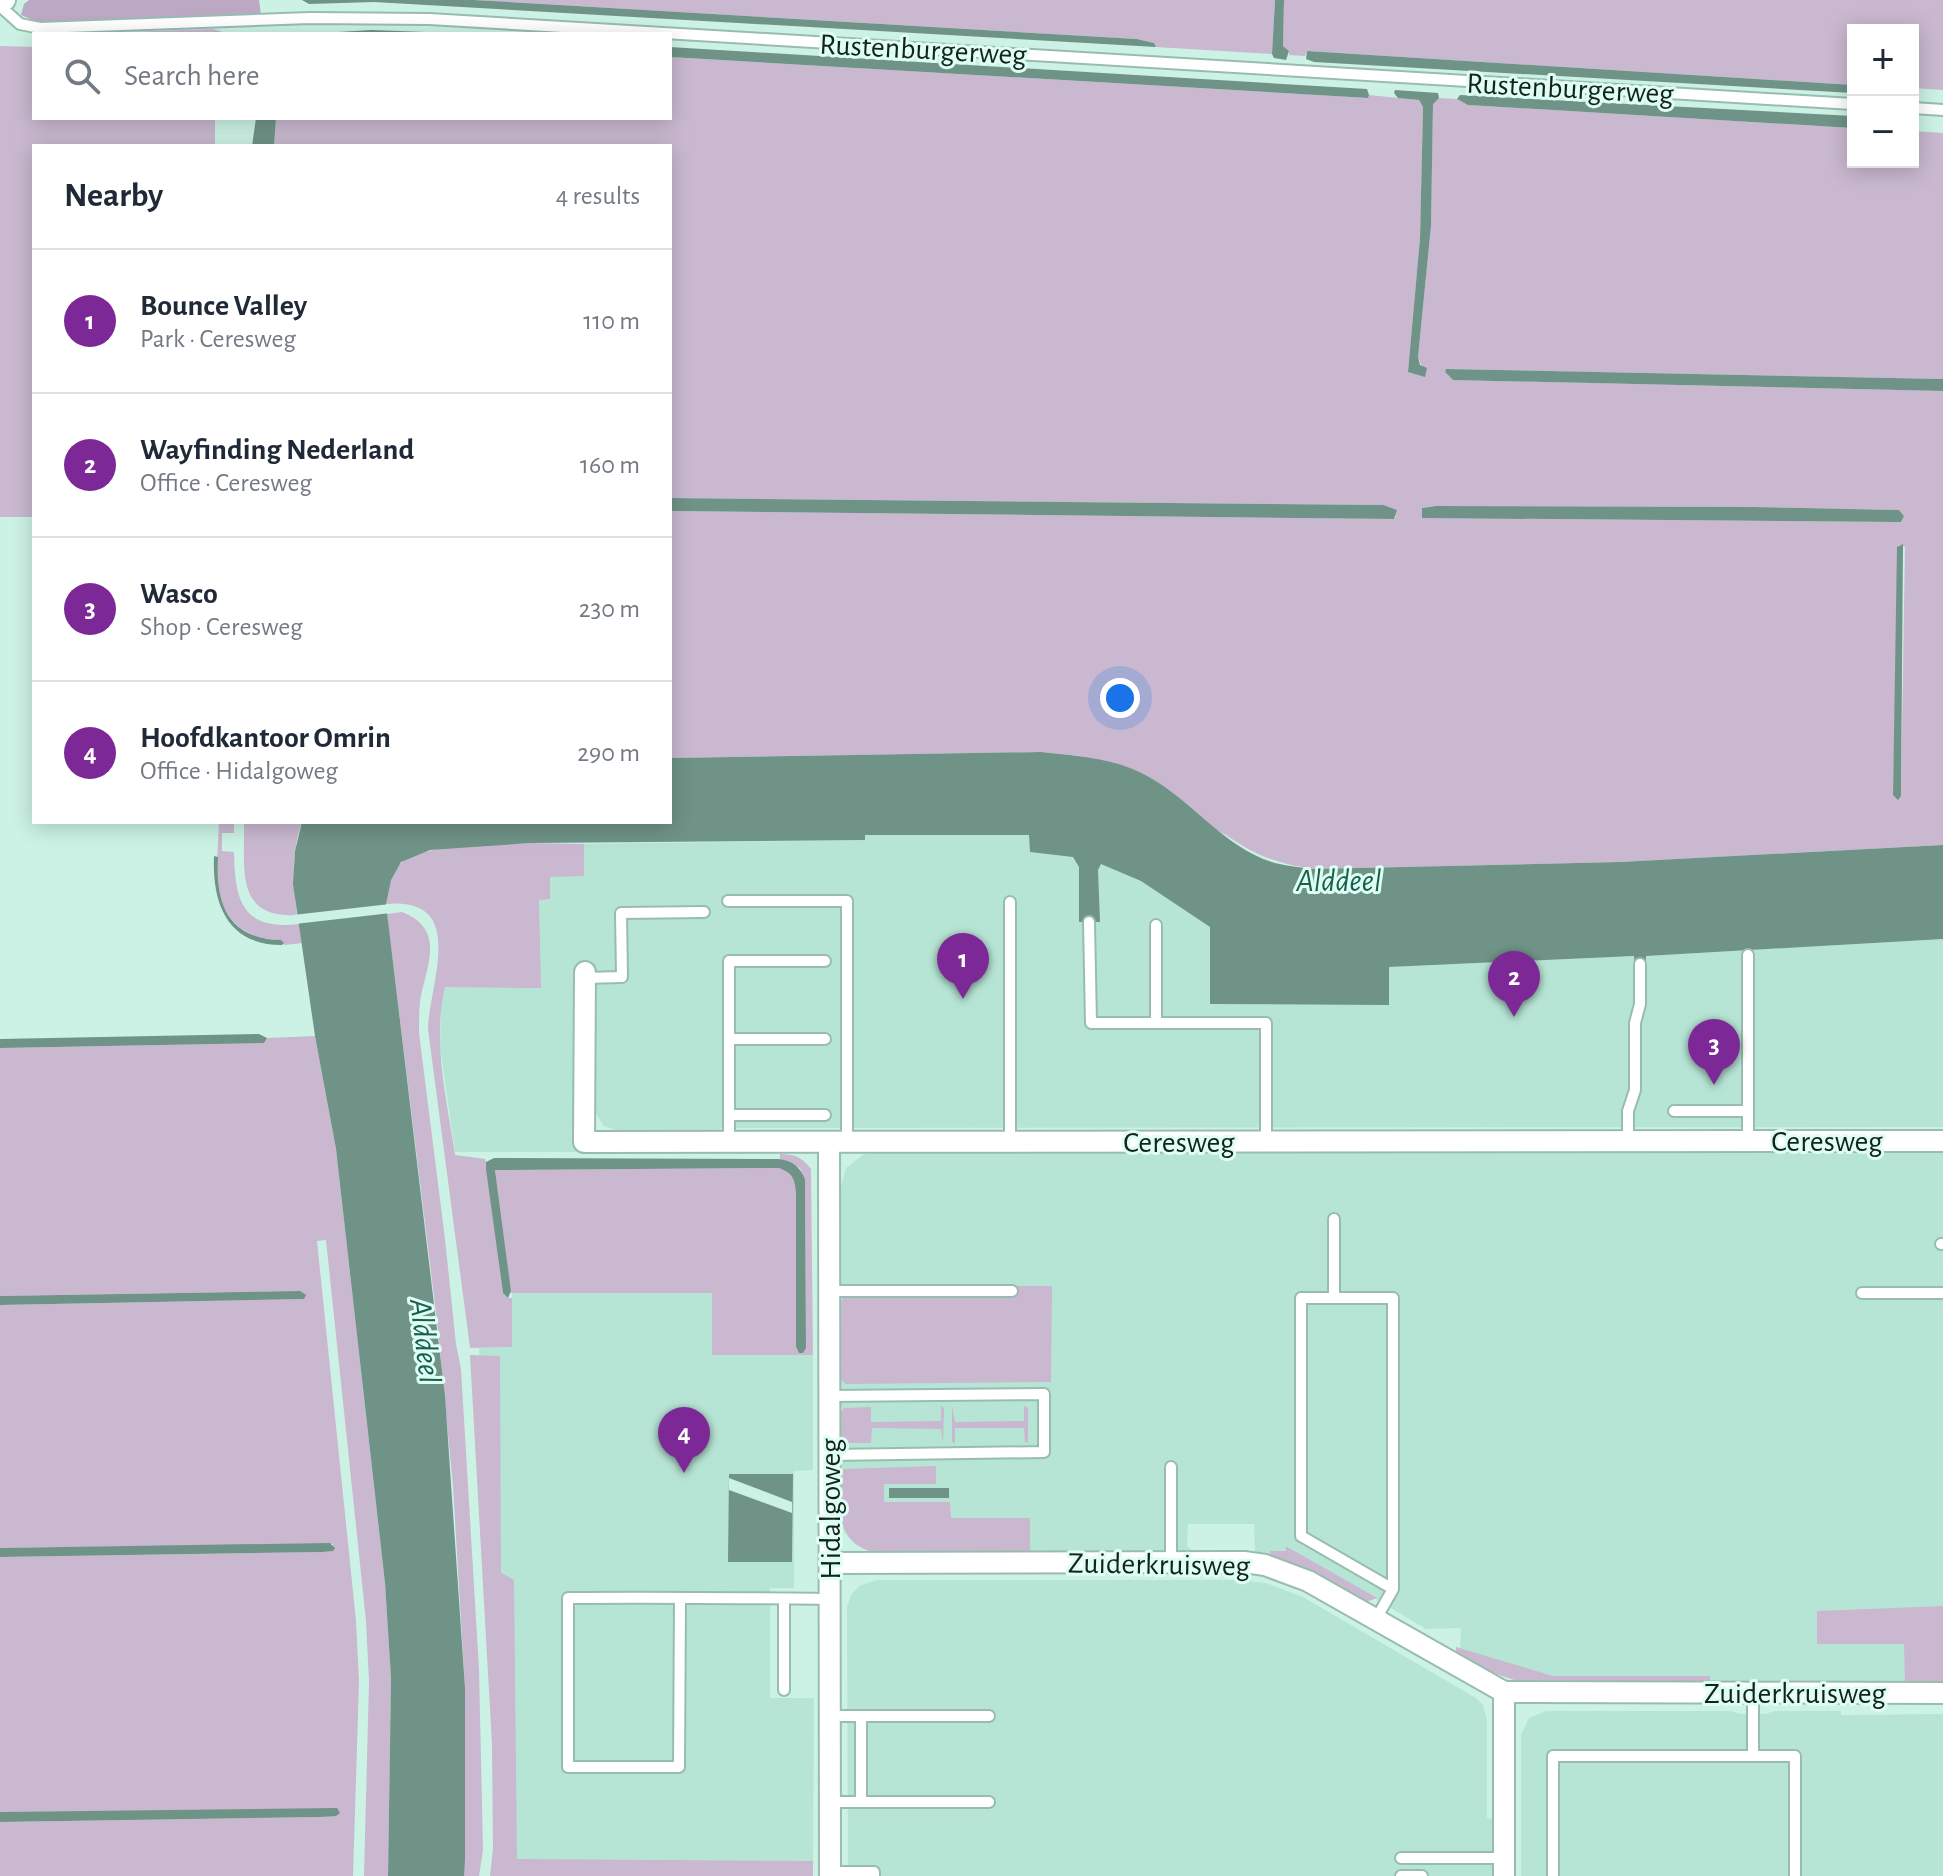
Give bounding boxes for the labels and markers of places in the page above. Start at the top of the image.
pin: 1 [937,933,989,999]
pin: 2 [1488,951,1540,1017]
pin: 3 [1688,1019,1740,1085]
pin: 4 [658,1407,710,1473]

